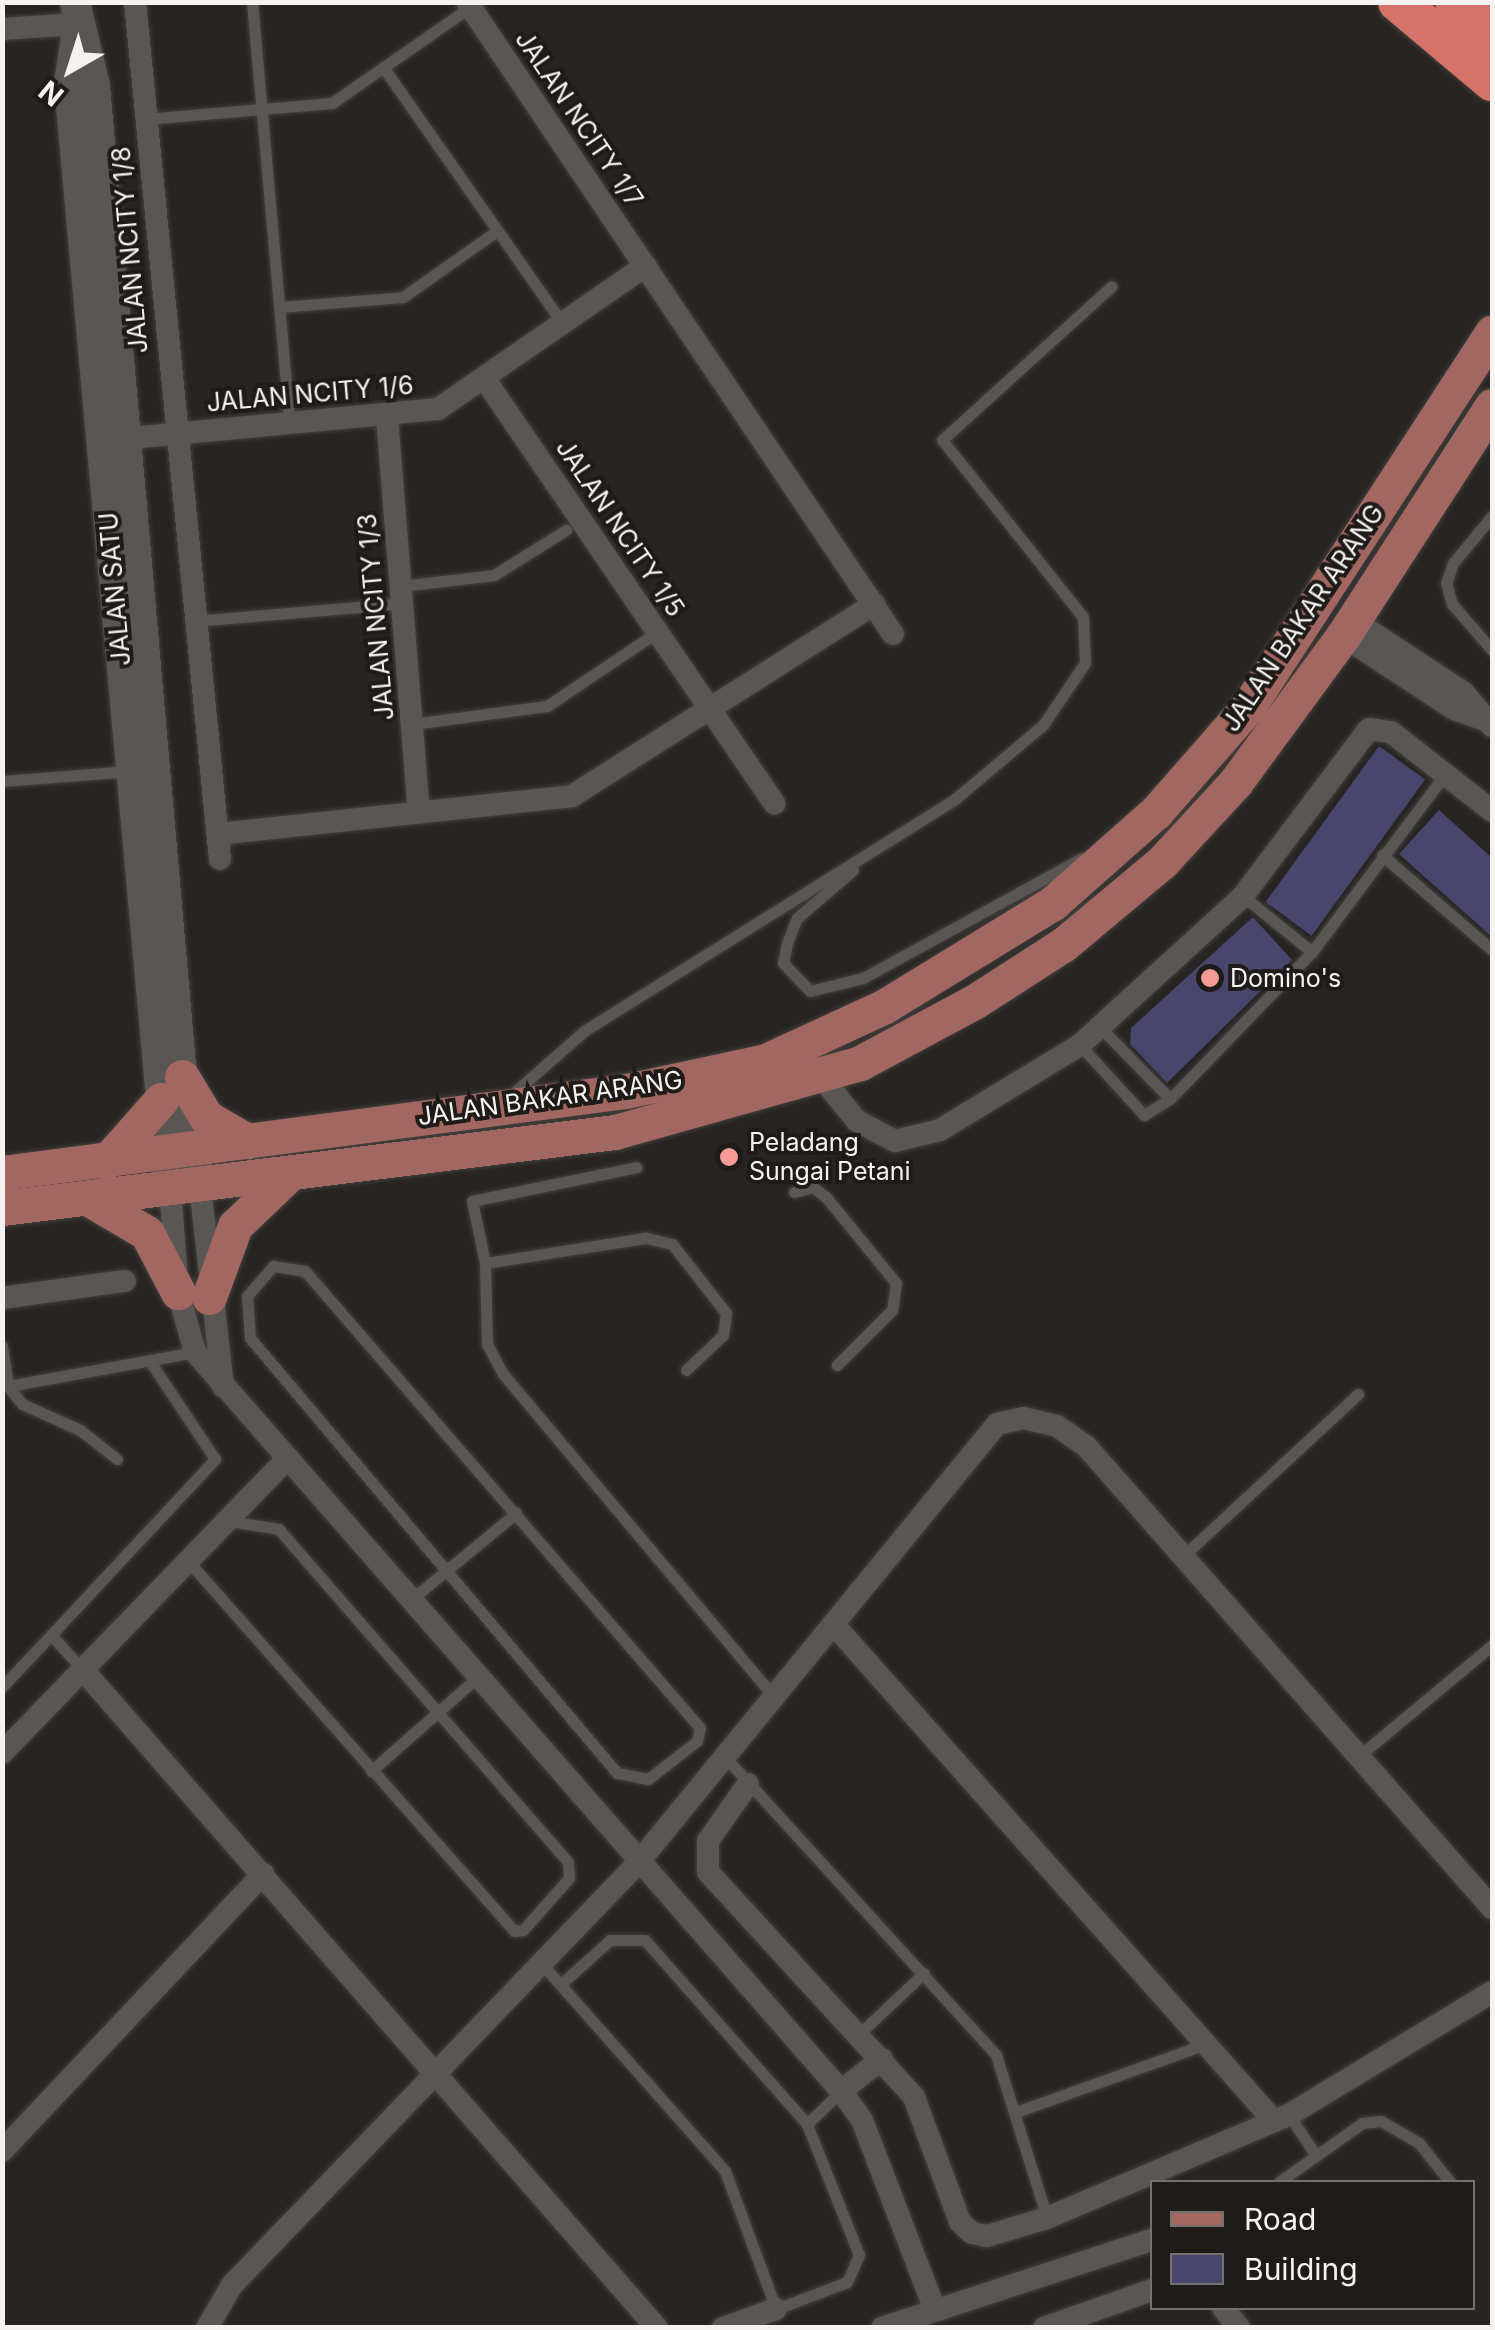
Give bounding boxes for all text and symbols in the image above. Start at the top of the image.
north arrow [20,20,120,120]
street label: JALAN NCITY 1/7 [509,25,649,213]
text: N [32,73,70,113]
street label: JALAN NCITY 1/8 [106,145,154,355]
street label: JALAN NCITY 1/6 [205,370,415,418]
street label: JALAN NCITY 1/5 [550,434,690,622]
street label: JALAN BAKAR ARANG [1216,499,1390,737]
street label: JALAN SATU [93,511,137,667]
street label: JALAN NCITY 1/3 [352,512,400,722]
place label: Domino's [1230,963,1341,993]
marker: Domino's [1199,967,1221,989]
street label: JALAN BAKAR ARANG [416,1065,684,1131]
place label: Peladang Sungai Petani [749,1128,911,1187]
marker: Peladang Sungai Petani [718,1146,740,1168]
legend [1150,2180,1475,2310]
text: Road [1244,2201,1316,2237]
text: Building [1244,2251,1358,2287]

